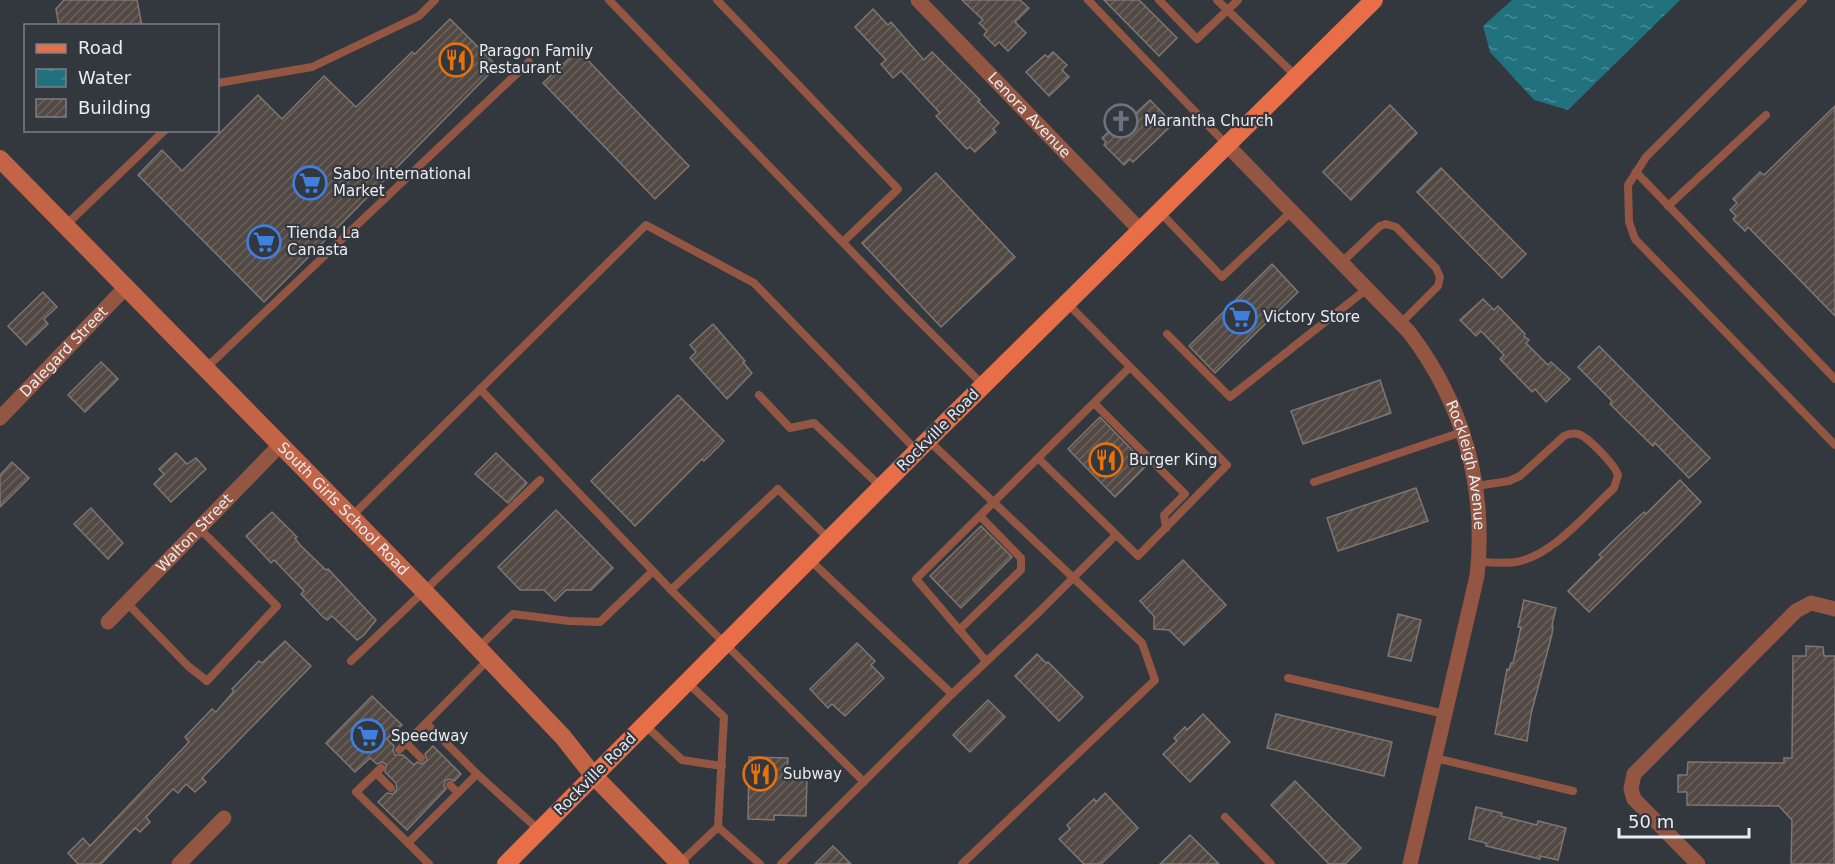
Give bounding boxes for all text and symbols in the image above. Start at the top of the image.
legend [24,24,219,132]
text: Road [78,37,123,58]
restaurant icon: Paragon Family Restaurant [438,42,474,78]
place label: Paragon Family Restaurant [479,42,593,77]
text: Water [78,67,132,88]
street label: Lenora Avenue [984,69,1074,162]
text: Building [78,97,151,118]
church icon: Marantha Church [1103,103,1139,139]
place label: Marantha Church [1144,112,1273,130]
supermarket icon: Sabo International Market [292,165,328,201]
place label: Sabo International Market [333,165,471,200]
supermarket icon: Tienda La Canasta [246,224,282,260]
place label: Tienda La Canasta [286,224,360,259]
supermarket icon: Victory Store [1222,299,1258,335]
street label: Dalegard Street [16,303,112,401]
place label: Victory Store [1263,308,1360,326]
street label: Rockville Road [893,385,983,475]
street label: Rockleigh Avenue [1442,397,1488,530]
street label: South Girls School Road [274,438,413,579]
restaurant icon: Burger King [1088,442,1124,478]
place label: Burger King [1129,451,1217,469]
street label: Walton Street [152,490,237,576]
supermarket icon: Speedway [350,718,386,754]
place label: Speedway [391,727,468,745]
street label: Rockville Road [550,729,640,819]
restaurant icon: Subway [742,756,778,792]
place label: Subway [783,765,842,783]
scale bar [1619,801,1750,839]
text: 50 m [1628,811,1674,832]

